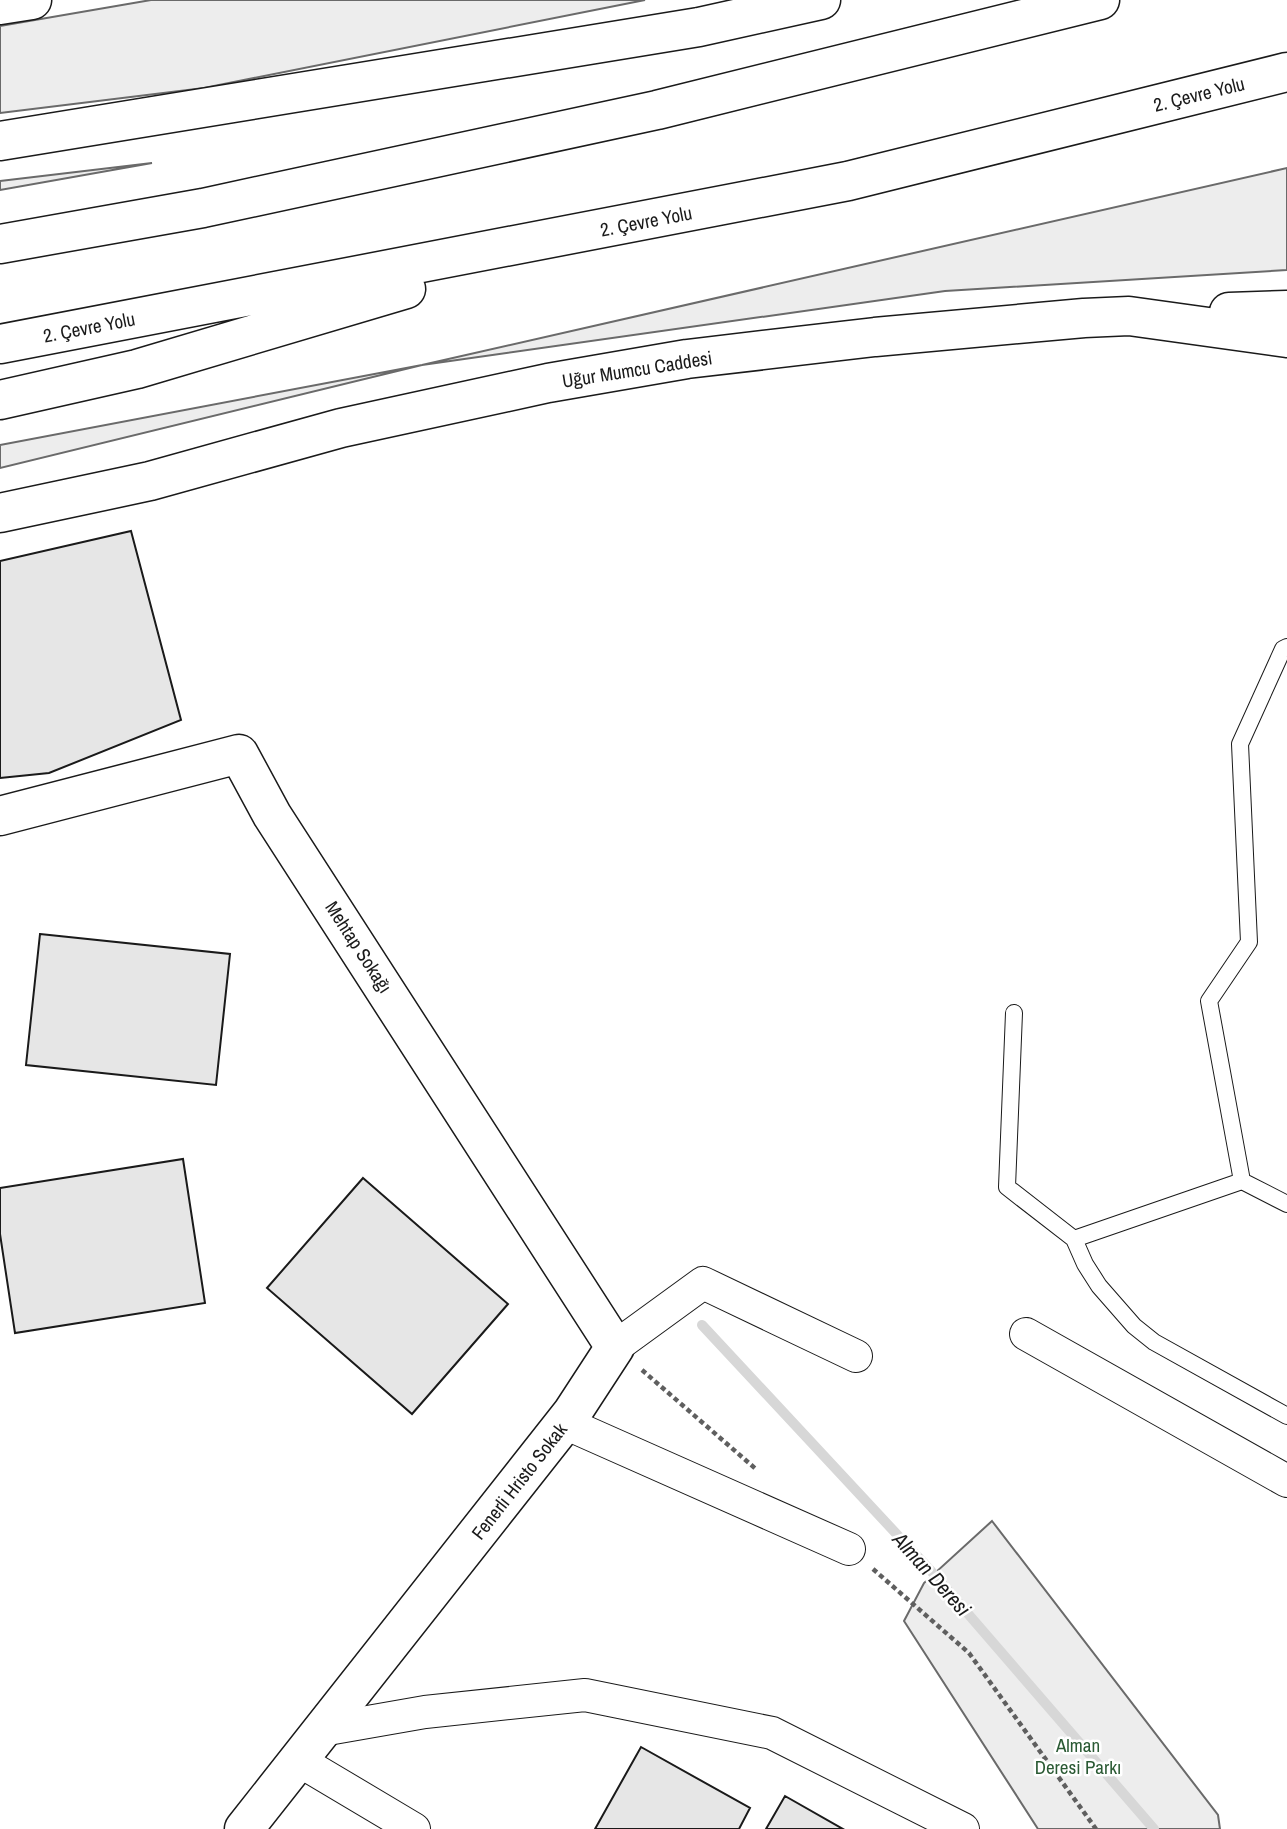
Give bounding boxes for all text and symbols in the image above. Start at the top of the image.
street label: 2. Çevre Yolu [1151,70,1247,118]
street label: 2. Çevre Yolu [598,199,694,243]
street label: 2. Çevre Yolu [41,305,137,349]
street label: Uğur Mumcu Caddesi [560,344,714,394]
street label: Mehtap Sokağı [320,896,398,998]
street label: Fenerli Hristo Sokak [465,1417,573,1545]
water label: Alman Deresi [886,1525,978,1623]
park label: Alman Deresi Parkı [1035,1732,1121,1780]

